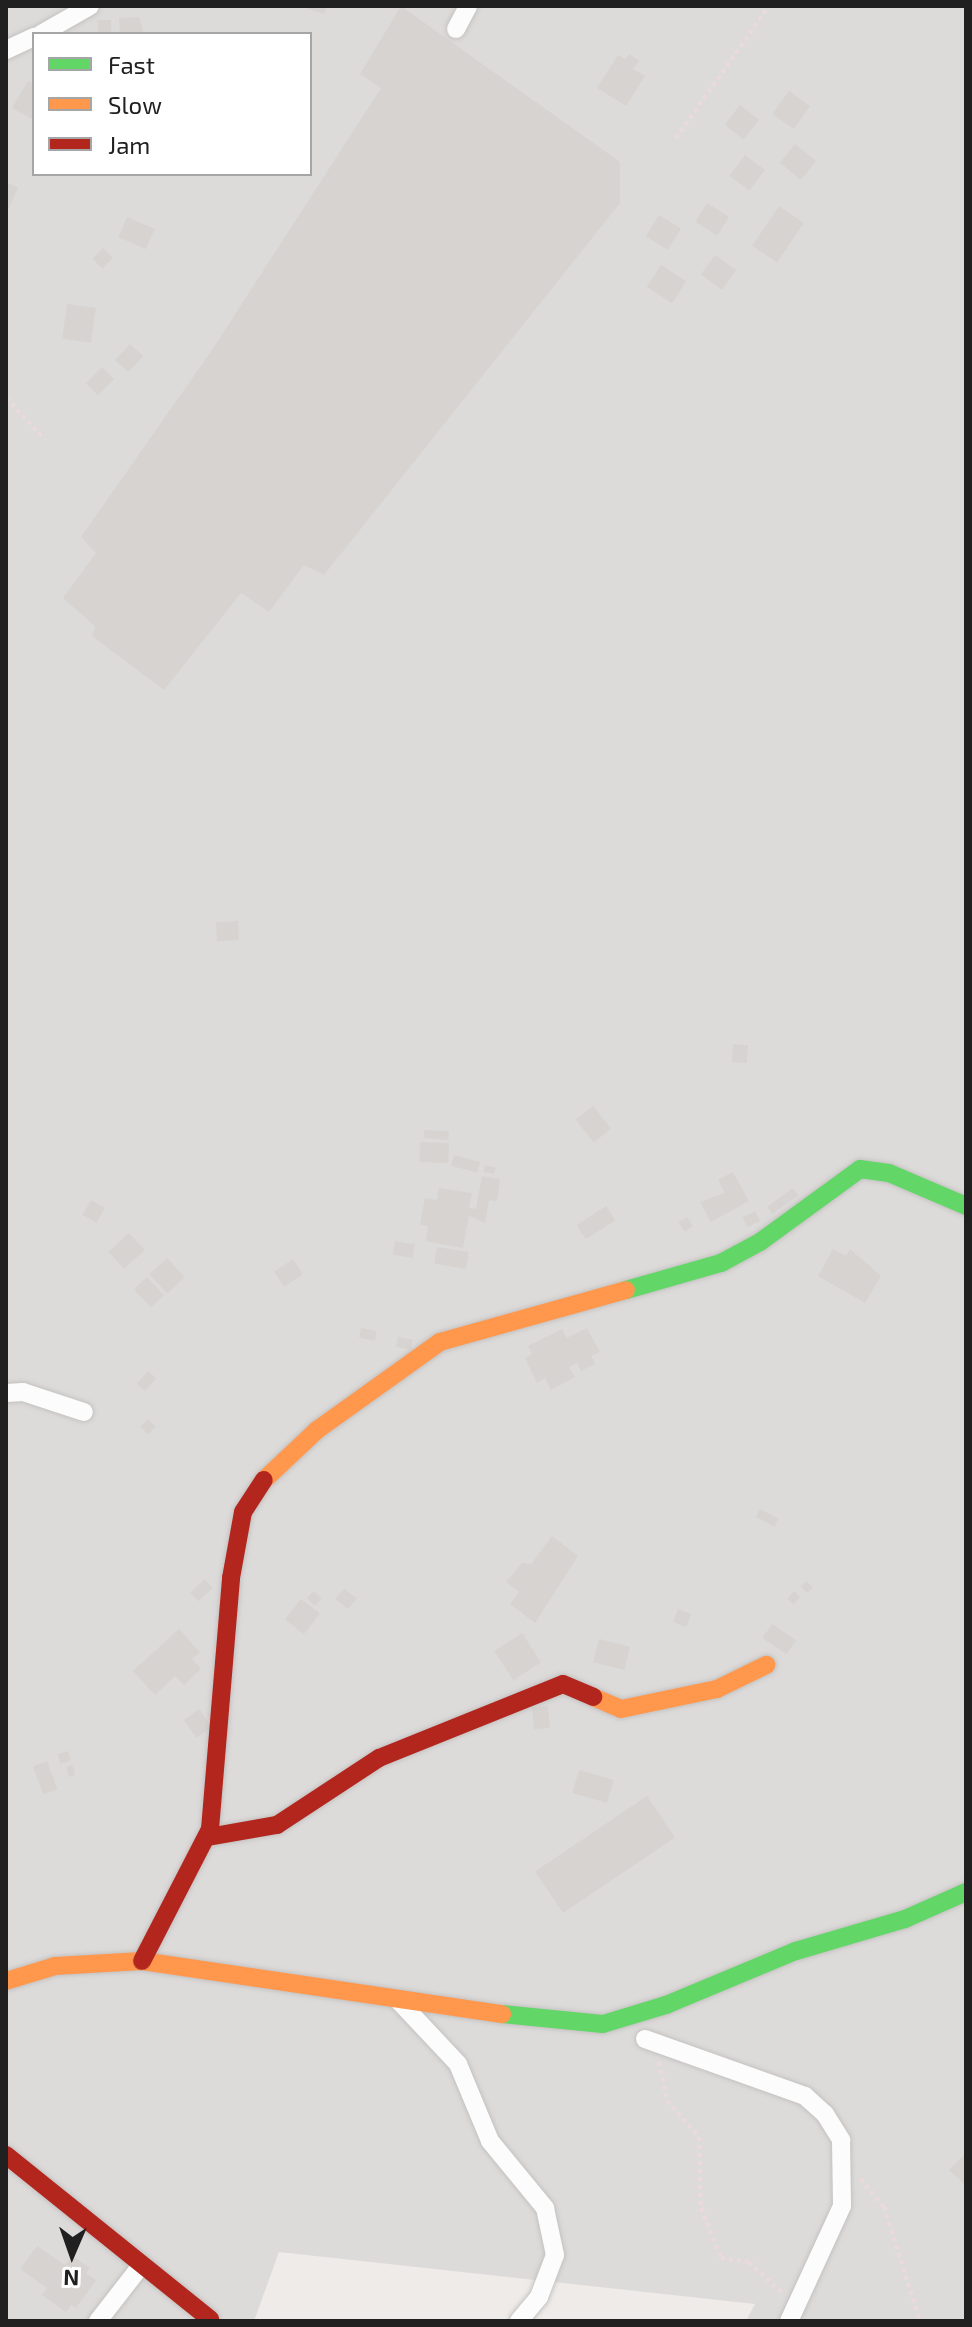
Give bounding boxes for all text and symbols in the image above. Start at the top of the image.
legend [32,32,312,176]
text: Fast [108,50,155,79]
text: Slow [108,90,162,119]
text: Jam [108,130,150,159]
north arrow [32,2215,112,2295]
text: N [63,2266,80,2292]

